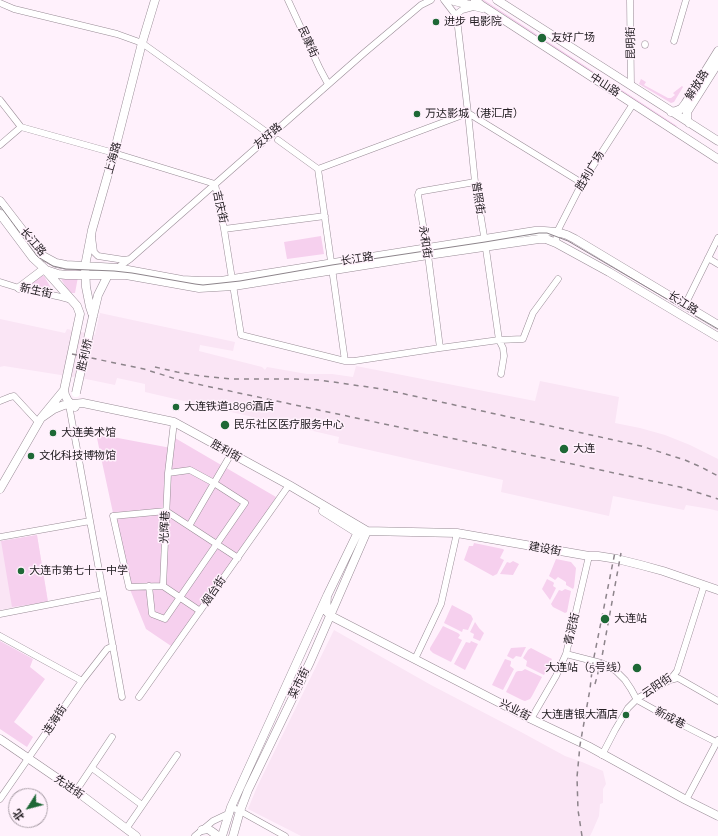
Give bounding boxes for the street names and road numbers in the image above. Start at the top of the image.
street label: 民康街 [295,24,321,60]
street label: 昆明街 [624,26,638,60]
street label: 解放路 [683,68,711,102]
street label: 中山路 [588,70,622,100]
street label: 友好路 [251,120,285,152]
street label: 上海路 [102,140,124,176]
street label: 胜利广场 [573,149,607,193]
street label: 普照街 [469,181,487,215]
street label: 吉庆街 [210,189,230,225]
street label: 长江路 [17,225,49,259]
street label: 永和街 [416,225,434,259]
street label: 长江路 [340,250,374,268]
street label: 新生街 [18,281,54,301]
street label: 长江路 [666,289,700,317]
street label: 胜利桥 [75,337,95,373]
street label: 胜利街 [208,437,244,465]
street label: 光辉巷 [158,510,172,544]
street label: 建设街 [528,540,562,558]
street label: 烟台街 [199,574,229,608]
street label: 青泥街 [562,611,582,647]
street label: 菜市街 [286,665,312,701]
street label: 云阳街 [640,671,674,701]
street label: 兴业街 [497,697,533,723]
street label: 连海街 [40,703,70,737]
street label: 新成巷 [652,704,688,732]
street label: 先进街 [52,772,86,802]

